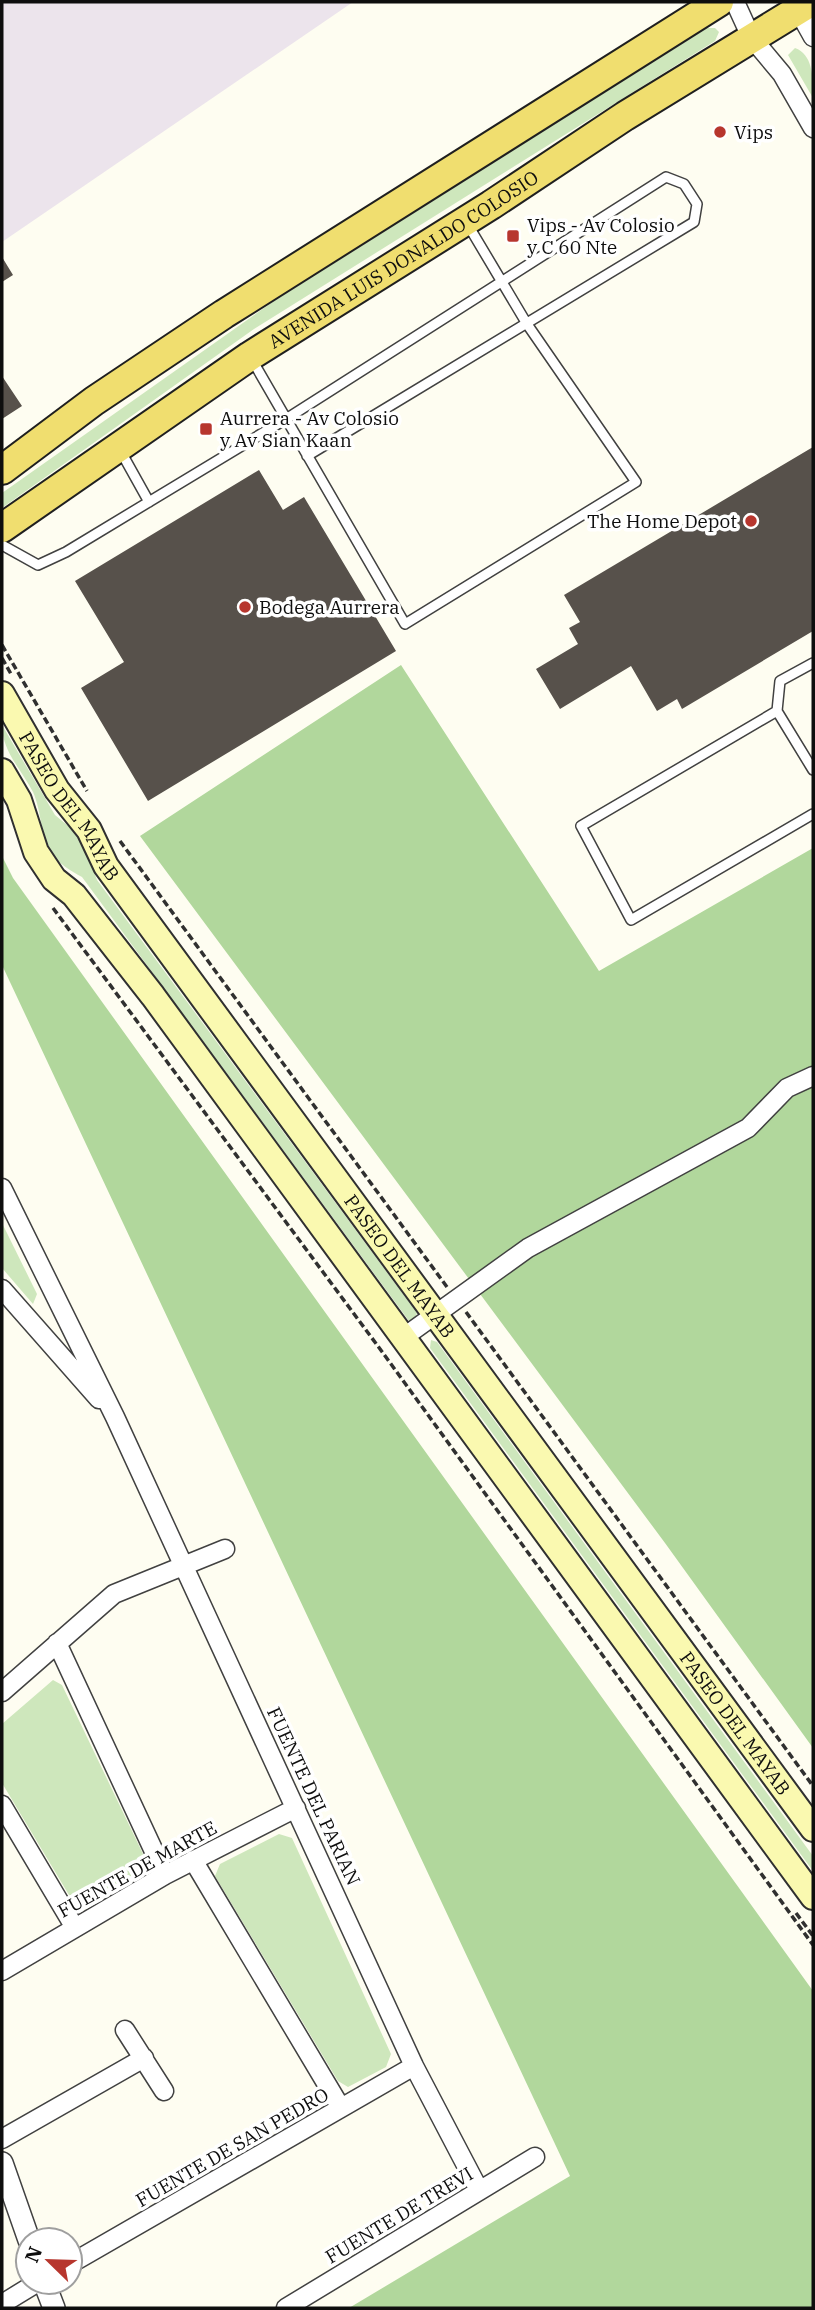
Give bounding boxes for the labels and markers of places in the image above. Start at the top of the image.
place label: Vips [734,120,773,144]
marker: Vips [712,124,728,140]
place label: Vips - Av Colosio y C 60 Nte [527,213,675,259]
marker: Vips - Av Colosio y C 60 Nte [505,228,521,244]
place label: Aurrera - Av Colosio y Av Sian Kaan [220,406,399,452]
marker: Aurrera - Av Colosio y Av Sian Kaan [198,421,214,437]
place label: The Home Depot [587,509,737,533]
marker: The Home Depot [743,513,759,529]
place label: Bodega Aurrera [259,595,400,619]
marker: Bodega Aurrera [237,599,253,615]

